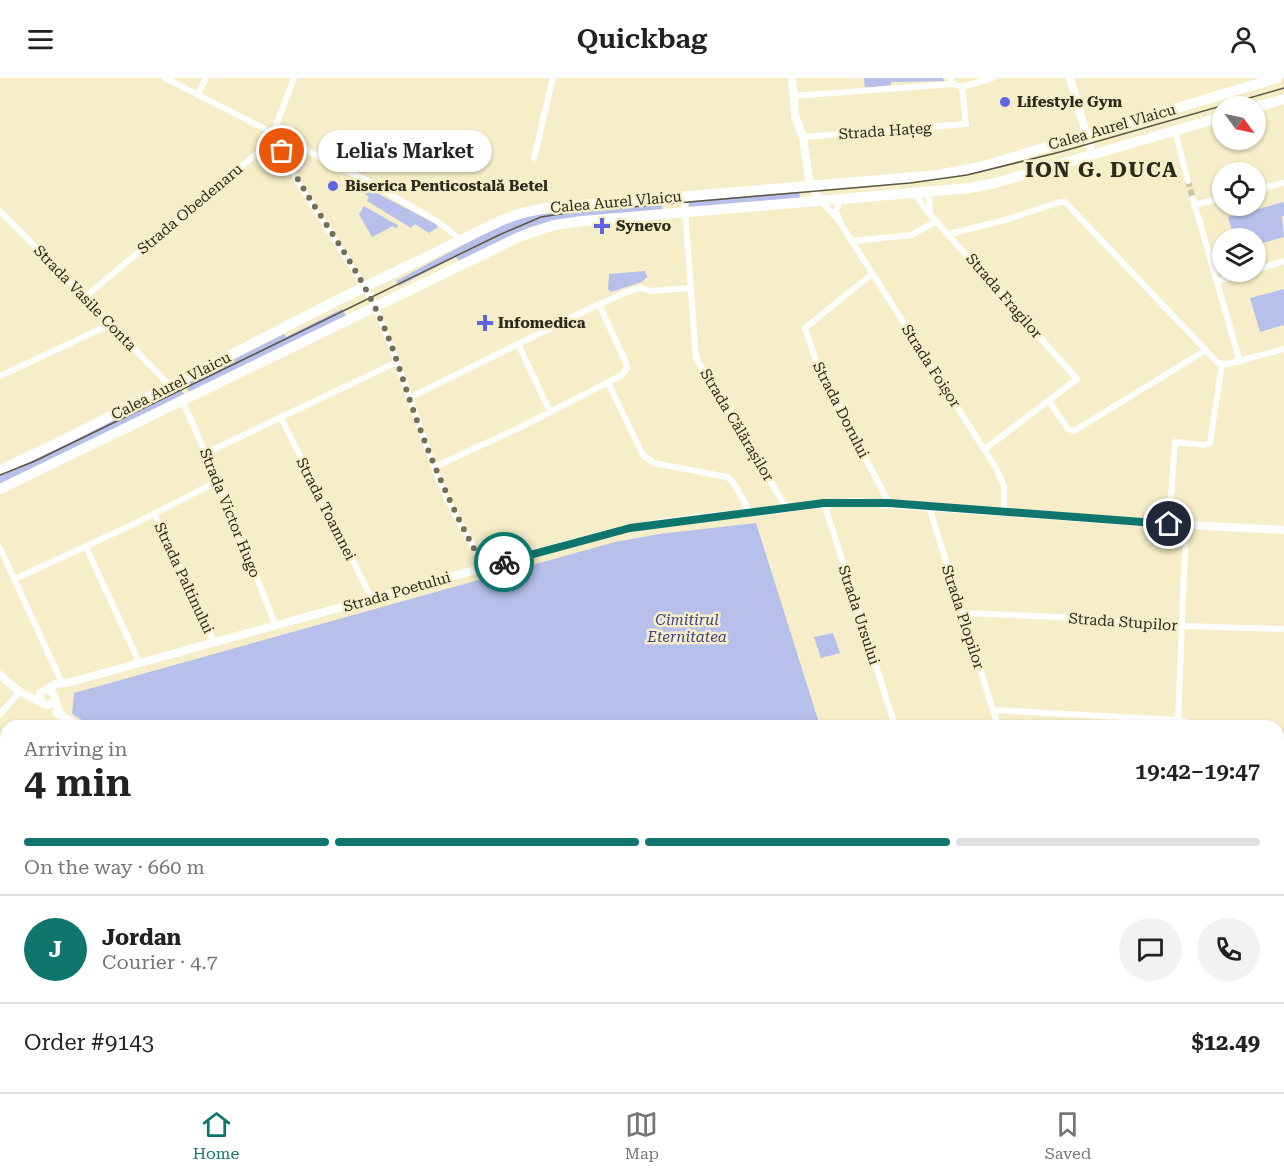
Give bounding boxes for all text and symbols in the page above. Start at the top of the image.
icon: menu [24,23,57,56]
text: Quickbag [577,23,707,55]
icon: person [1227,23,1260,56]
place label: Lifestyle Gym [1017,93,1123,111]
marker: Lifestyle Gym [998,95,1012,109]
north arrow [1212,96,1266,150]
map controls [1212,96,1266,282]
street label: Calea Aurel Vlaicu [1046,100,1178,154]
street label: Strada Hațeg [838,119,933,144]
pin [256,125,307,176]
callout: Lelia's Market [318,130,492,172]
icon: bag [265,134,298,167]
text: Lelia's Market [336,139,474,163]
district label: ION G. DUCA [1025,158,1179,182]
street label: Strada Obedenaru [134,159,247,258]
button: locate [1212,162,1266,216]
place label: Biserica Penticostală Betel [345,177,548,195]
marker: Biserica Penticostală Betel [326,179,340,193]
street label: Calea Aurel Vlaicu [550,187,683,217]
marker: Synevo [593,217,611,235]
place label: Synevo [616,217,671,235]
button: layers [1212,228,1266,282]
street label: Strada Vasile Conta [30,241,140,355]
street label: Strada Fragilor [962,250,1046,342]
marker: Infomedica [476,314,494,332]
place label: Infomedica [498,314,586,332]
street label: Strada Foișor [897,321,964,411]
street label: Calea Aurel Vlaicu [108,348,234,424]
street label: Strada Dorului [809,359,873,461]
street label: Strada Călărașilor [695,365,778,485]
street label: Strada Victor Hugo [196,446,264,580]
street label: Strada Toamnei [292,455,360,564]
pin [1143,498,1194,549]
icon: home [1152,507,1185,540]
street label: Strada Paltinului [150,520,218,637]
courier [474,532,534,592]
icon: bike [488,546,521,579]
street label: Strada Ursului [834,563,884,667]
street label: Strada Plopilor [938,563,988,671]
street label: Strada Poetului [341,568,453,616]
street label: Strada Stupilor [1068,609,1178,635]
park label: Cimitirul Eternitatea [646,611,727,646]
text: Arriving in [24,737,127,761]
text: 19:42–19:47 [1135,759,1260,784]
text: 4 min [24,760,131,806]
text: On the way · 660 m [24,855,205,879]
button: chat [1119,918,1182,981]
button: phone [1197,918,1260,981]
text: Jordan [102,925,181,950]
text: J [49,937,62,962]
text: Courier · 4.7 [102,950,218,974]
text: Order #9143 [24,1030,154,1055]
text: $12.49 [1191,1030,1260,1055]
tab: Home [193,1108,239,1163]
tab: Map [625,1108,659,1163]
tab: Saved [1045,1108,1091,1163]

